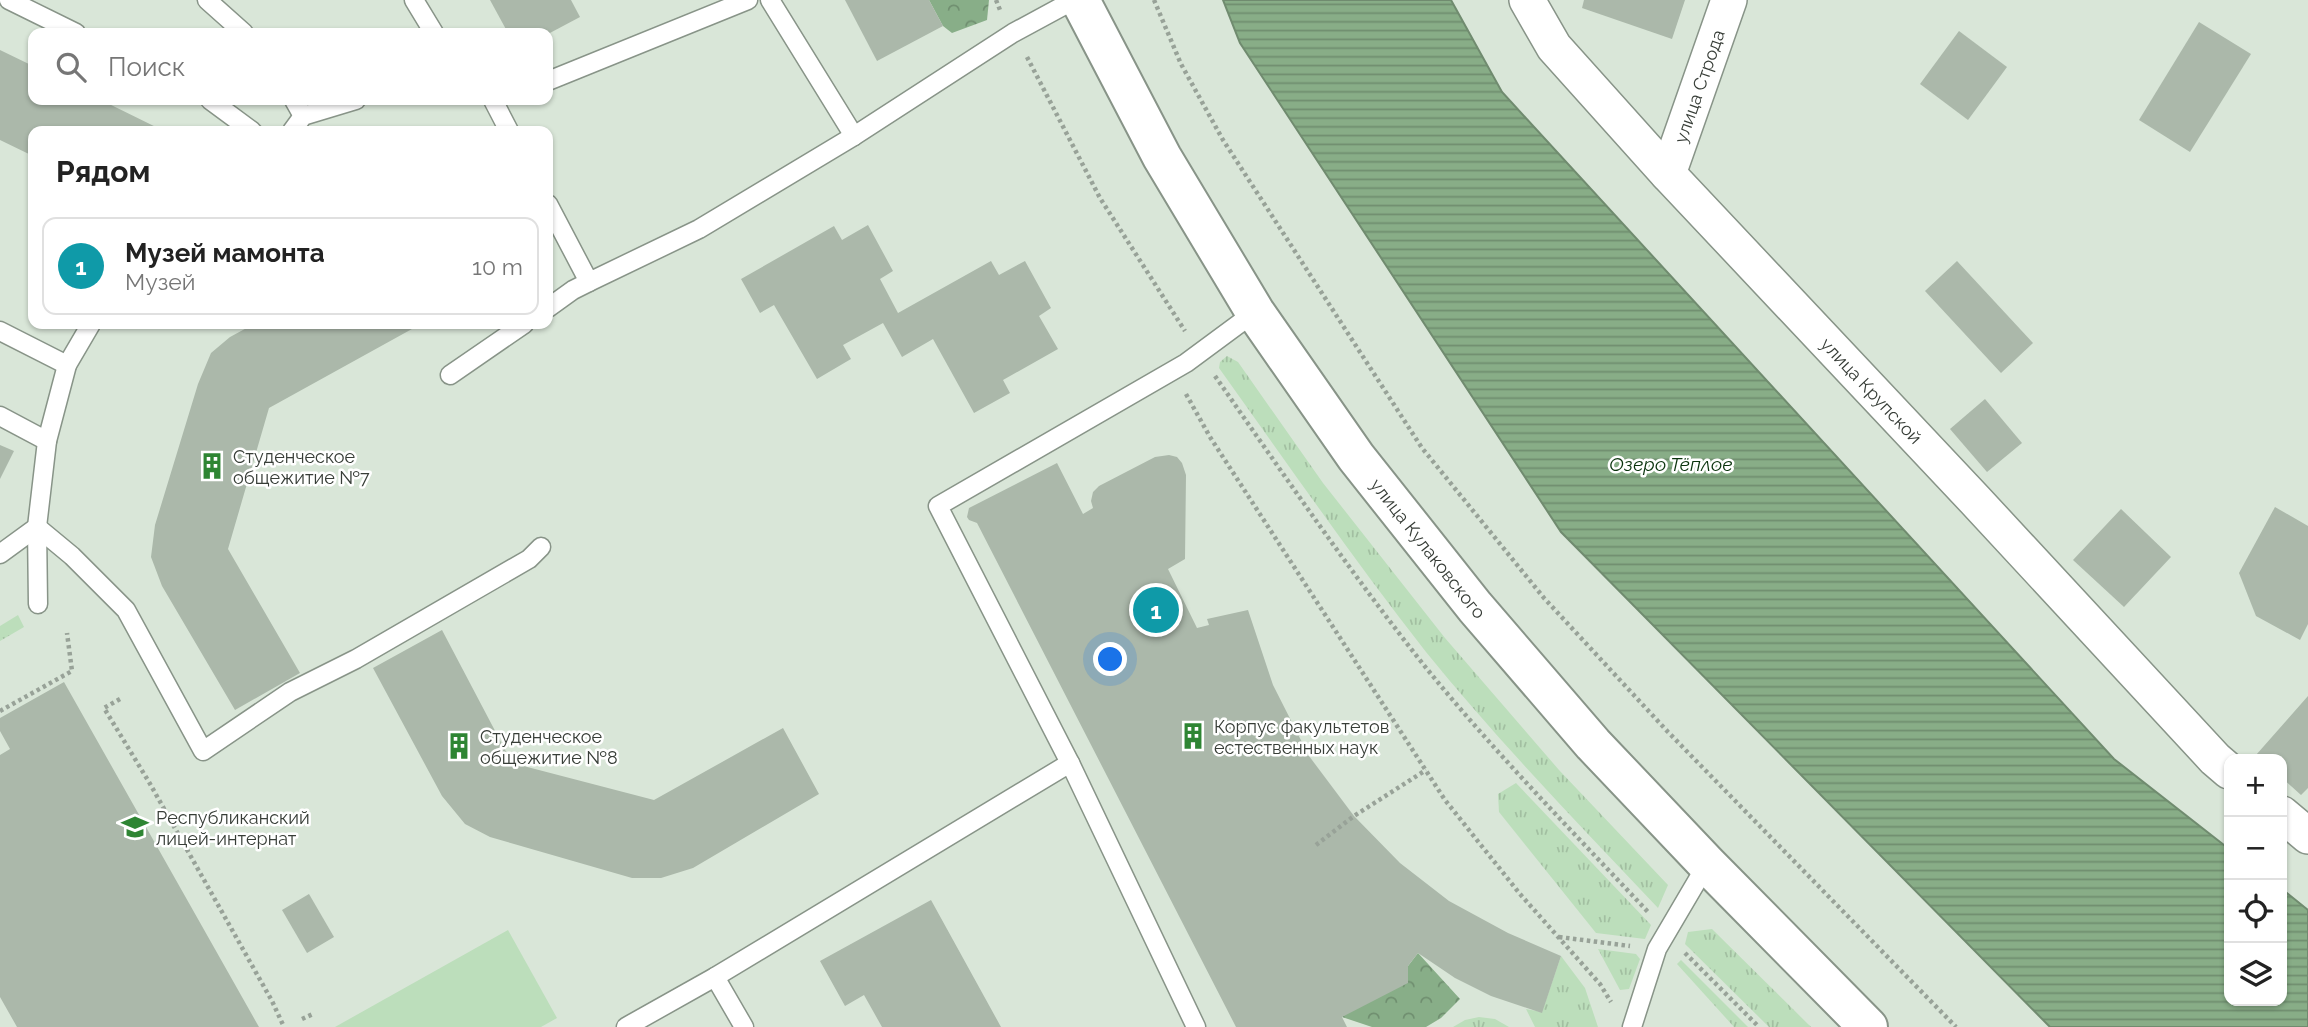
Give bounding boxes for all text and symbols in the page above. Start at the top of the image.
street label: улица Строда [1669,27,1728,146]
search box [28,28,553,105]
icon: search [52,48,90,86]
text: Поиск [108,52,185,82]
text: Рядом [56,154,150,189]
text: Музей мамонта [125,238,325,268]
text: 1 [75,253,87,280]
text: 10 m [472,253,523,280]
text: Музей [125,268,195,295]
street label: улица Крупской [1817,333,1927,448]
place label: Студенческое общежитие №7 [233,446,370,488]
building icon: Студенческое общежитие №7 [197,451,227,481]
water label: Озеро Тёплое [1609,453,1733,475]
street label: улица Кулаковского [1366,474,1491,623]
pin: 1 [1133,584,1179,636]
your location [1093,642,1127,676]
place label: Корпус факультетов естественных наук [1214,716,1389,758]
building icon: Корпус факультетов естественных наук [1178,721,1208,751]
place label: Студенческое общежитие №8 [480,726,618,768]
building icon: Студенческое общежитие №8 [444,731,474,761]
map controls [2224,754,2287,1006]
button: + [2224,754,2287,817]
place label: Республиканский лицей-интернат [156,807,310,849]
school or university icon: Республиканский лицей-интернат [120,812,150,842]
button: − [2224,817,2287,880]
button: locate [2224,880,2287,943]
button: layers [2224,943,2287,1006]

